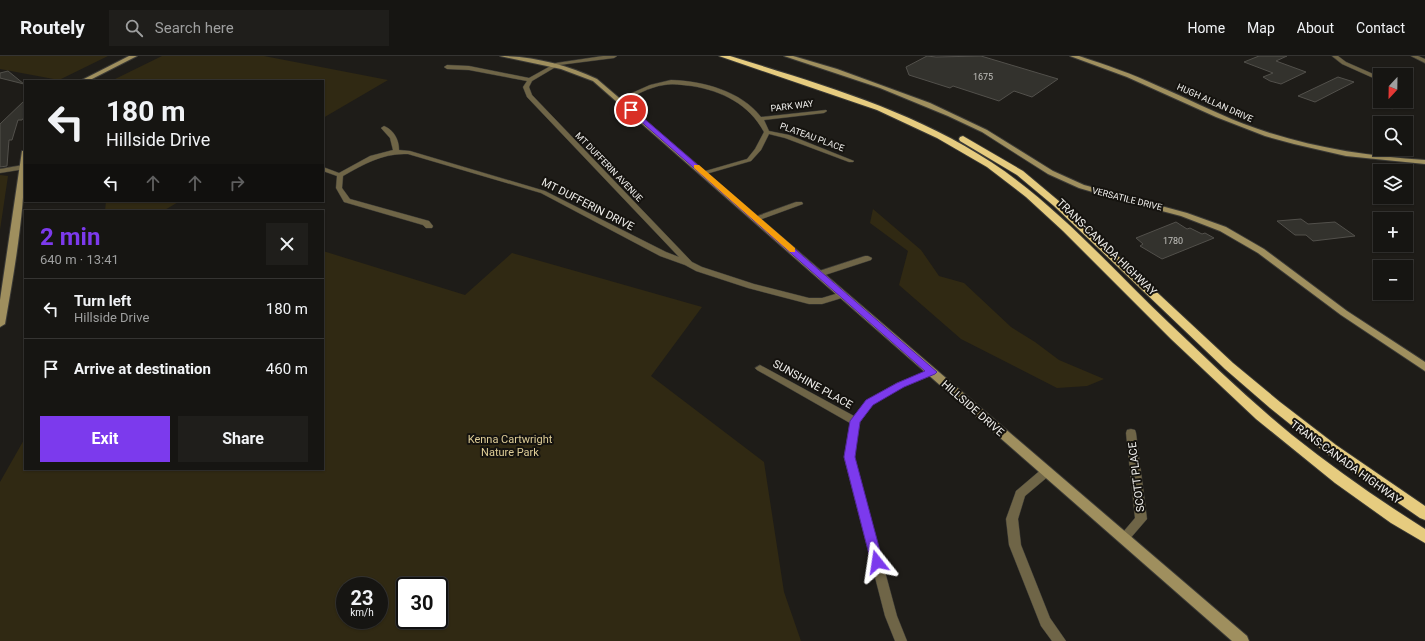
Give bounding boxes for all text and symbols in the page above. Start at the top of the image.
search box [109,10,389,46]
text: Routely [20,16,85,39]
icon: search [123,17,145,39]
text: Search here [155,19,234,37]
text: Home [1187,20,1225,36]
text: Map [1247,20,1275,36]
text: About [1297,20,1334,36]
text: Contact [1356,20,1405,36]
north arrow [1373,68,1413,108]
map controls [1373,68,1413,300]
house number: 1675 [973,72,993,82]
street label: HUGH ALLAN DRIVE [1176,82,1254,124]
pin [614,93,648,127]
text: 180 m [106,95,185,128]
icon: left [40,96,92,148]
street label: PARK WAY [770,98,815,114]
icon: arrive [620,99,642,121]
button: search [1373,116,1413,156]
street label: PLATEAU PLACE [778,121,846,153]
text: Hillside Drive [106,129,210,150]
street label: MT DUFFERIN AVENUE [573,130,645,204]
button: layers [1373,164,1413,204]
icon: left [100,172,122,194]
icon: ahead [142,172,164,194]
icon: ahead [184,172,206,194]
icon: right [226,172,248,194]
street label: MT DUFFERIN DRIVE [539,176,636,233]
street label: VERSATILE DRIVE [1091,185,1163,213]
street label: TRANS-CANADA HIGHWAY [1054,196,1159,299]
button: + [1373,212,1413,252]
text: 2 min [40,223,100,251]
button: close [266,223,308,265]
house number: 1780 [1163,236,1183,246]
text: 640 m · 13:41 [40,252,119,267]
button: − [1373,260,1413,300]
text: Turn left [74,292,131,310]
icon: left [40,298,62,320]
text: 180 m [266,300,308,318]
text: Hillside Drive [74,310,149,325]
street label: SUNSHINE PLACE [771,357,855,412]
icon: arrive [40,358,62,380]
text: Arrive at destination [74,360,211,378]
text: 460 m [266,360,308,378]
street label: HILLSIDE DRIVE [939,378,1007,439]
button: Exit [40,416,170,462]
button: Share [178,416,308,462]
street label: TRANS-CANADA HIGHWAY [1288,418,1404,507]
park label: Kenna Cartwright Nature Park [468,433,553,459]
street label: SCOTT PLACE [1126,441,1147,513]
position arrow [856,541,898,583]
speed limit sign: 30 [396,577,448,629]
text: 23 [351,586,373,610]
text: km/h [350,607,374,618]

